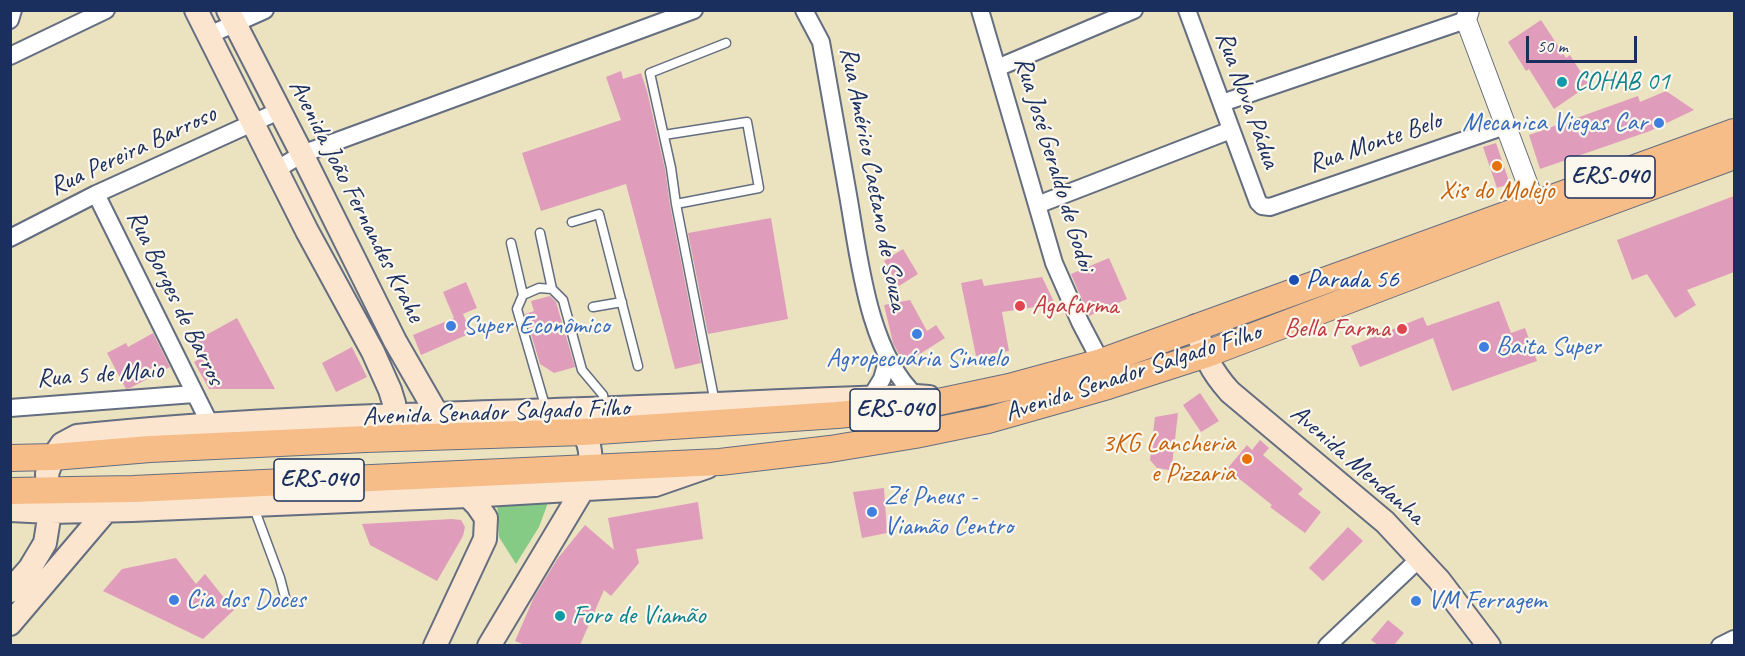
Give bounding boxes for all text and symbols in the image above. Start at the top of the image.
scale bar [1529,24,1640,62]
street label: Rua Nova Pádua [1208,27,1286,173]
text: 50 m [1537,35,1568,57]
street label: Rua Américo Caetano de Souza [832,44,914,314]
street label: Rua José Geraldo de Godoi [1007,53,1101,275]
place label: COHAB 01 [1574,66,1670,98]
street label: Avenida João Fernandes Krahe [281,74,431,328]
marker: COHAB 01 [1555,75,1569,89]
street label: Rua Pereira Barroso [45,99,221,203]
street label: Rua Monte Belo [1305,106,1445,180]
place label: Mecanica Viegas Car [1462,107,1647,139]
marker: Mecanica Viegas Car [1652,116,1666,130]
road number: ERS-040 [1565,156,1655,198]
marker: Xis do Molejo [1490,159,1504,173]
place label: Xis do Molejo [1440,175,1554,207]
street label: Rua Borges de Barros [119,205,231,391]
place label: Parada 56 [1306,264,1399,296]
marker: Parada 56 [1287,273,1301,287]
place label: Agafarma [1032,290,1118,322]
marker: Agafarma [1013,299,1027,313]
place label: Super Econômico [463,310,609,342]
place label: Bella Farma [1284,313,1390,345]
street label: Avenida Senador Salgado Filho [1001,317,1265,429]
marker: Super Econômico [444,319,458,333]
marker: Bella Farma [1395,322,1409,336]
marker: Agropecuária Sinuelo [910,327,924,341]
place label: Baita Super [1496,331,1601,363]
marker: Baita Super [1477,340,1491,354]
place label: Agropecuária Sinuelo [826,343,1008,375]
street label: Rua 5 de Maio [36,355,164,395]
road number: ERS-040 [850,389,940,431]
street label: Avenida Senador Salgado Filho [362,393,630,433]
street label: Avenida Mendanha [1284,398,1430,532]
place label: 3KG Lancheria e Pizzaria [1102,428,1235,490]
marker: 3KG Lancheria e Pizzaria [1240,452,1254,466]
road number: ERS-040 [274,459,364,501]
place label: Zé Pneus - Viamão Centro [884,481,1013,542]
marker: Zé Pneus - Viamão Centro [865,505,879,519]
place label: Cia dos Doces [186,584,305,616]
place label: VM Ferragem [1428,585,1546,617]
marker: Cia dos Doces [167,593,181,607]
marker: VM Ferragem [1409,594,1423,608]
place label: Foro de Viamão [572,600,705,632]
marker: Foro de Viamão [553,609,567,623]

